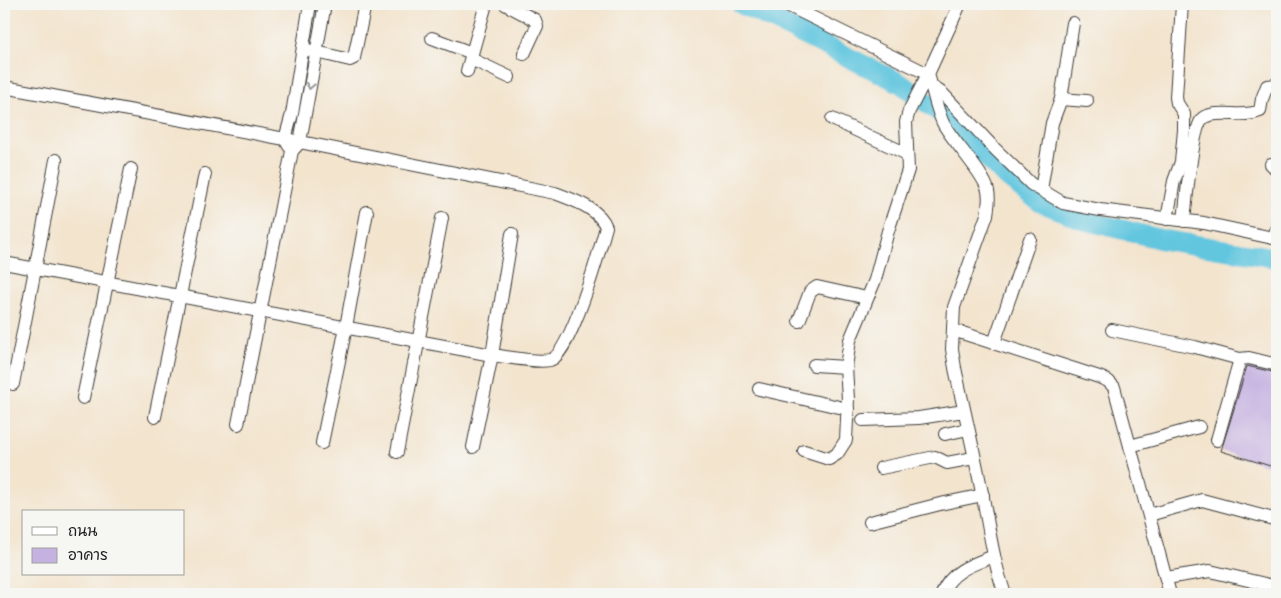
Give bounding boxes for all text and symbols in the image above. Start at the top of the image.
one-way arrow [305,82,315,91]
legend [22,510,185,576]
text: ถนน [68,521,97,540]
text: อาคาร [68,545,108,564]

